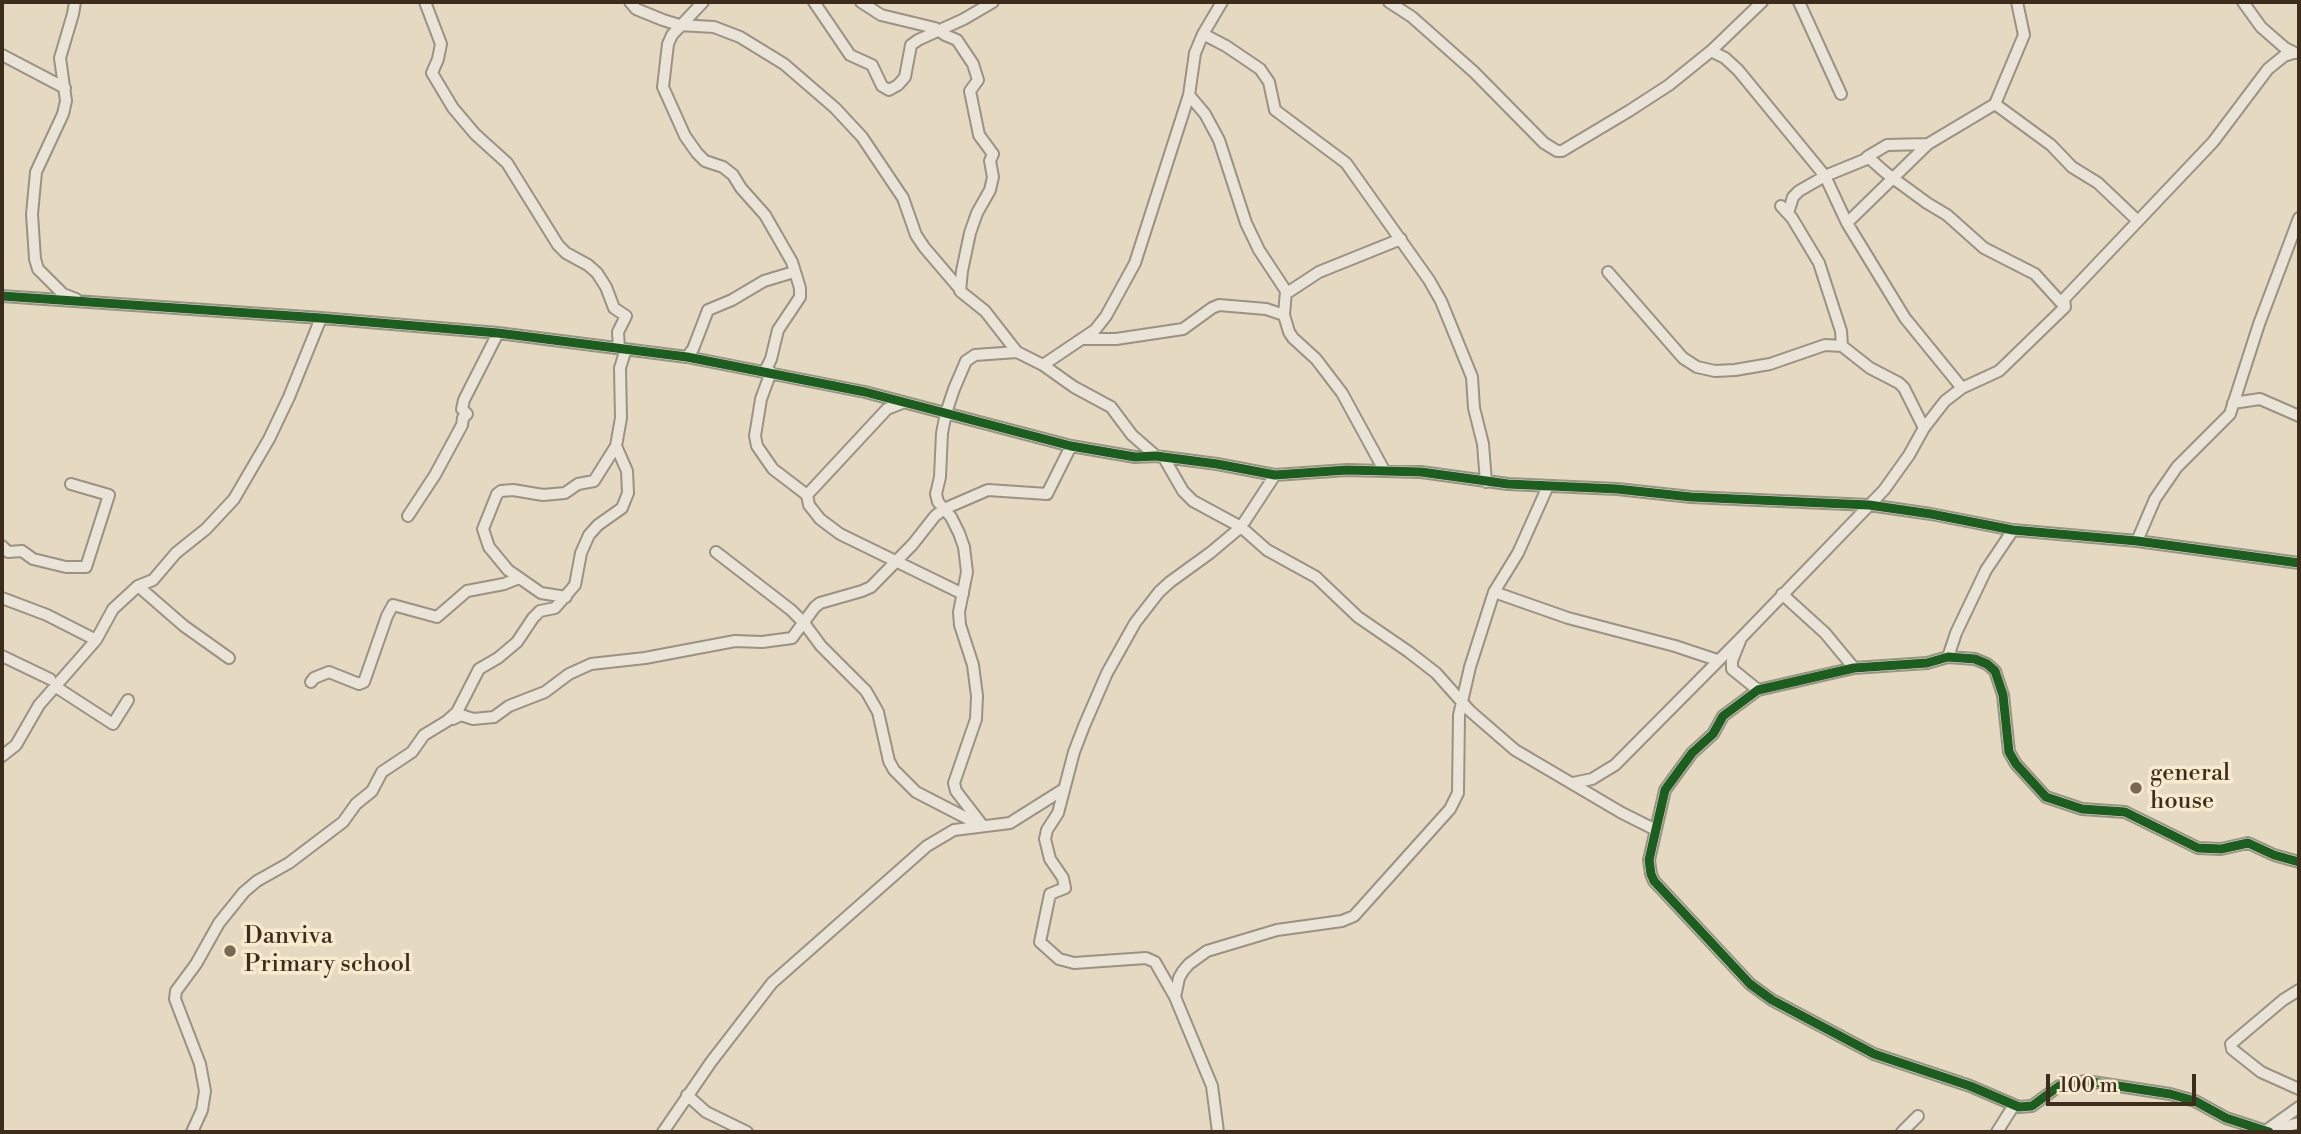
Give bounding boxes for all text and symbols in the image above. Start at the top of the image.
place label: general house [2150,760,2230,816]
marker: general house [2128,780,2144,796]
place label: Danviva Primary school [244,923,411,979]
marker: Danviva Primary school [222,943,238,959]
scale bar [2049,1060,2200,1104]
text: 100 m [2059,1073,2118,1099]

